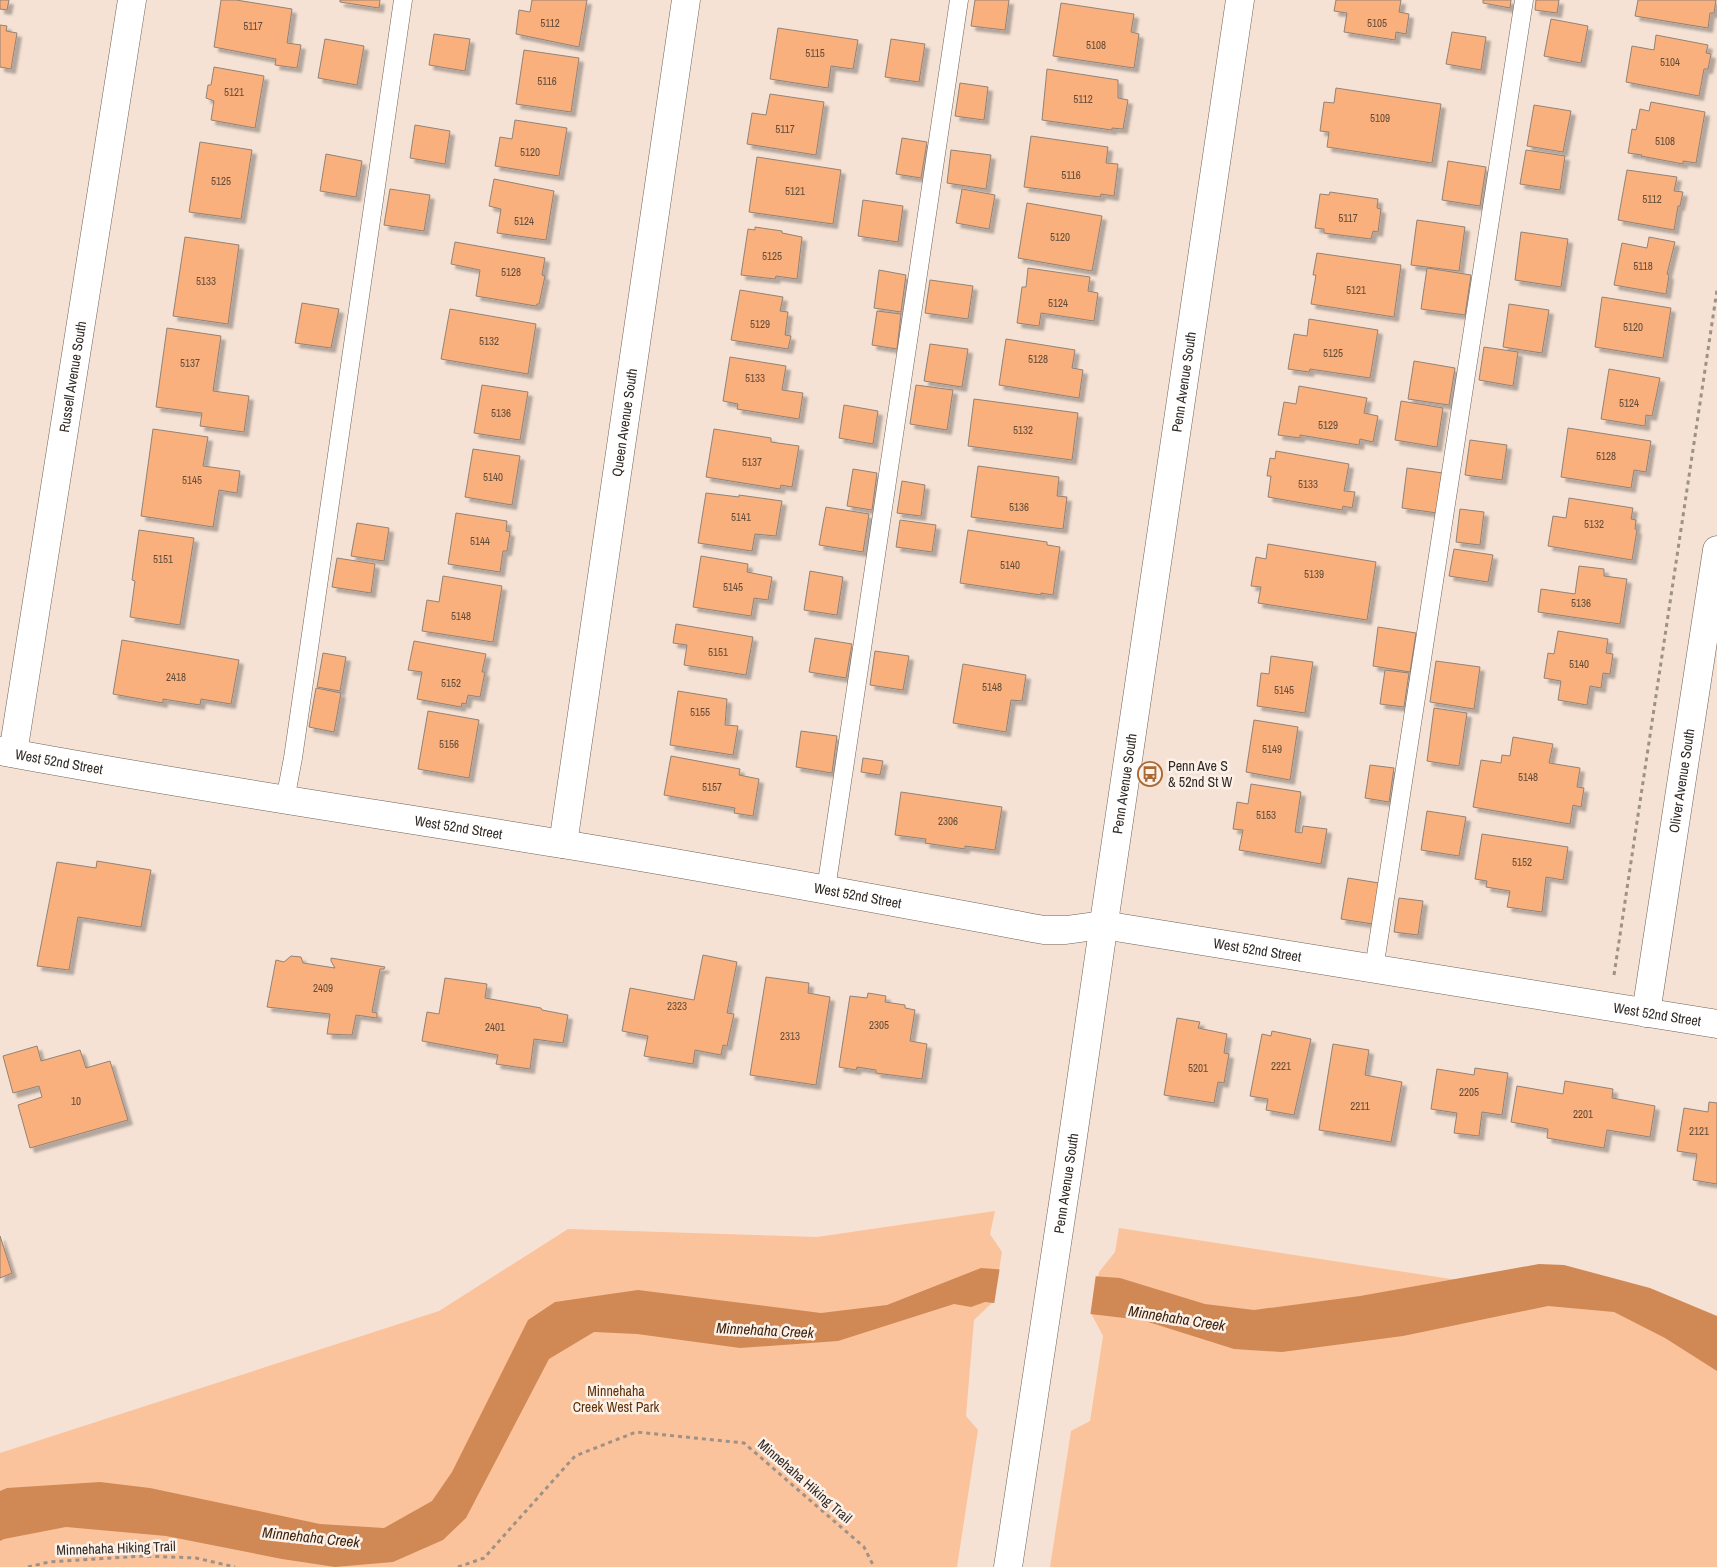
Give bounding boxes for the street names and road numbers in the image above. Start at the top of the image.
street label: Russell Avenue South [55,320,90,434]
street label: Penn Avenue South [1167,330,1200,433]
street label: Queen Avenue South [608,367,641,478]
street label: Oliver Avenue South [1665,727,1698,834]
street label: Penn Avenue South [1108,732,1141,835]
street label: West 52nd Street [14,745,104,778]
street label: West 52nd Street [413,811,504,843]
street label: West 52nd Street [813,879,903,912]
street label: West 52nd Street [1212,934,1303,966]
street label: West 52nd Street [1612,998,1702,1030]
street label: Penn Avenue South [1050,1132,1082,1235]
street label: Minnehaha Hiking Trail [754,1435,856,1527]
street label: Minnehaha Hiking Trail [56,1537,176,1559]

